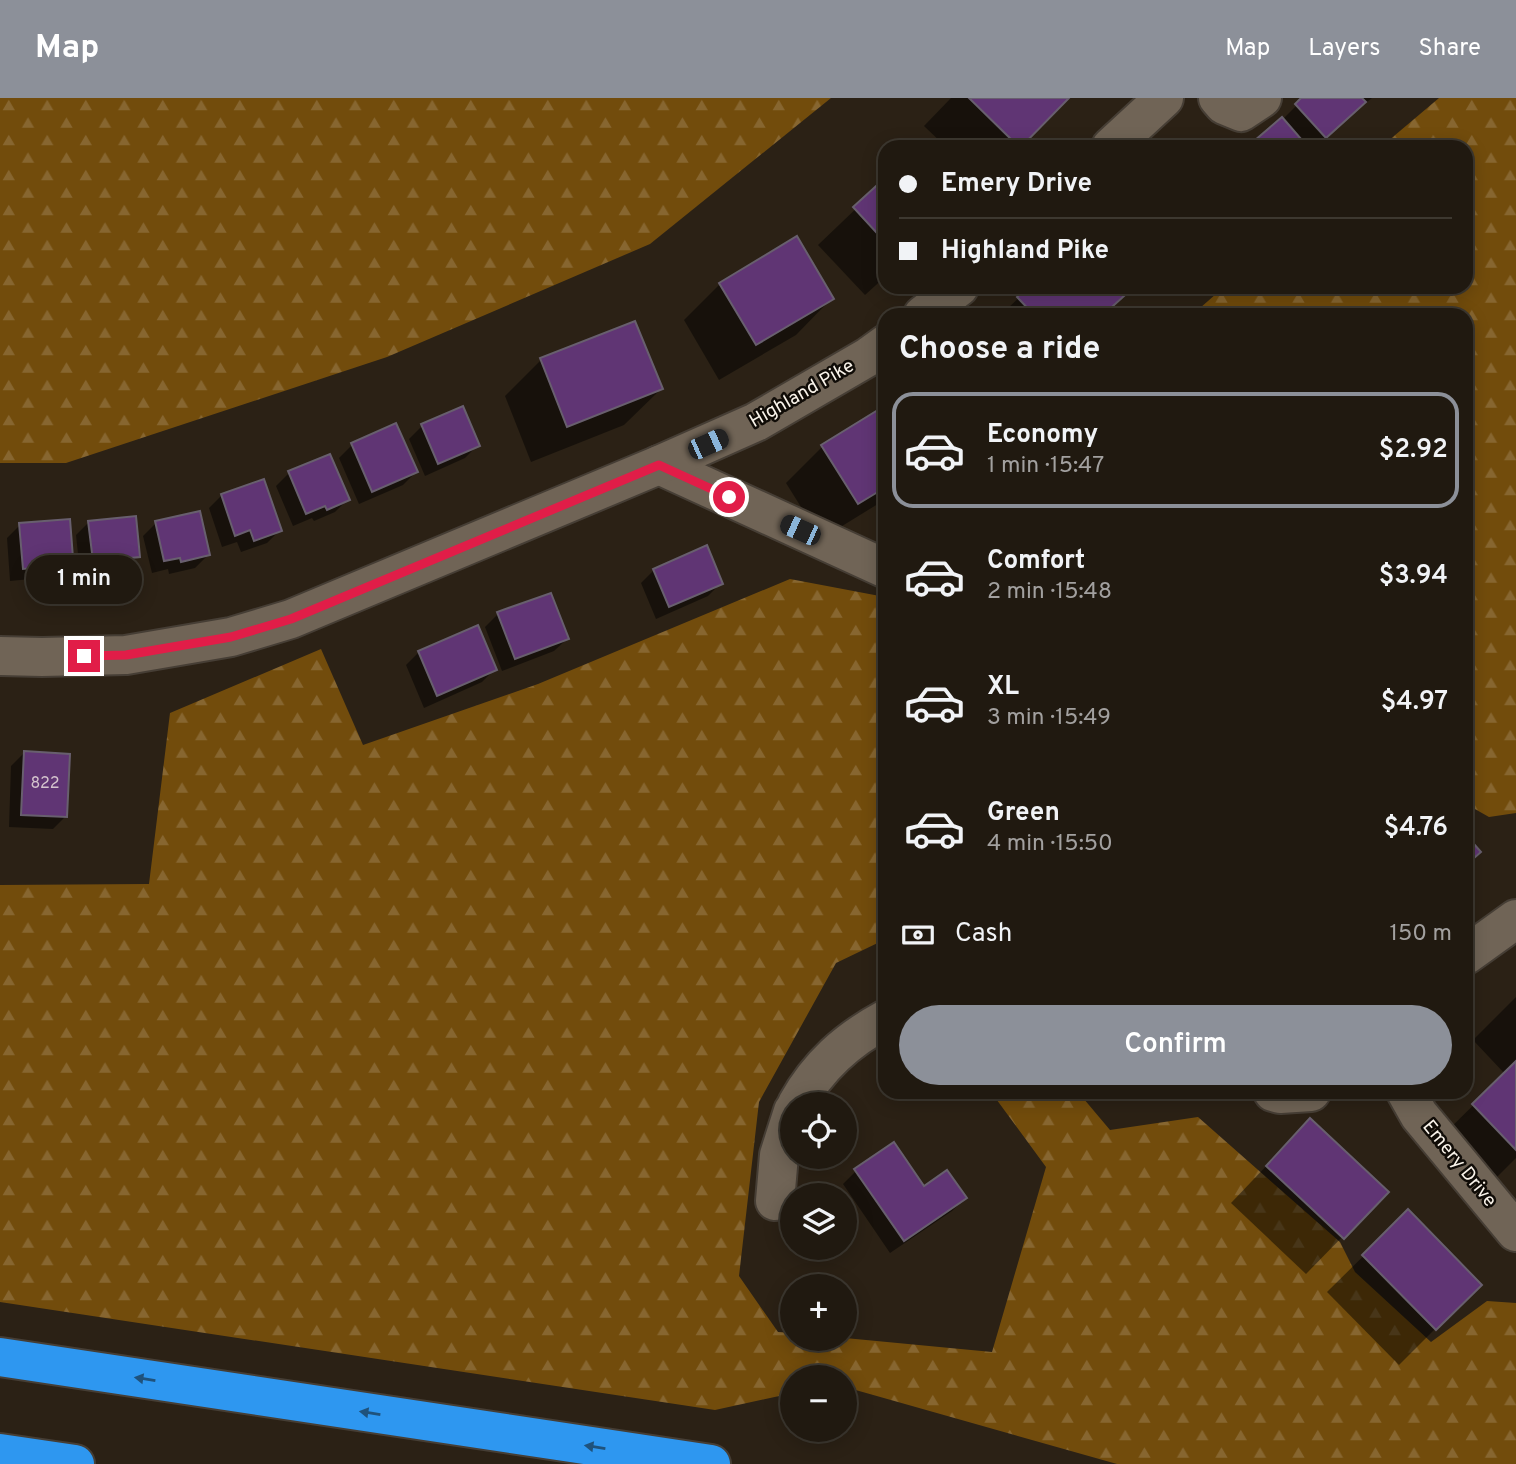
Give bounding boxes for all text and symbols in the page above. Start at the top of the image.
text: Map [35,28,99,70]
text: Map [1225,34,1270,64]
text: Layers [1308,34,1380,64]
text: Share [1418,34,1481,64]
text: Emery Drive [941,168,1092,201]
text: Highland Pike [941,235,1109,268]
text: Choose a ride [899,330,1100,370]
street label: Highland Pike [745,354,859,434]
icon: car [903,419,966,482]
text: Economy [987,419,1098,452]
car [685,426,732,462]
text: $2.92 [1379,434,1448,467]
text: 1 min · 15:47 [987,452,1104,481]
route start [713,481,745,513]
car [777,512,824,548]
icon: car [903,545,966,608]
text: Comfort [987,545,1085,578]
callout: 1 min [26,554,142,603]
text: $3.94 [1379,560,1448,593]
text: 1 min [57,565,111,594]
text: 2 min · 15:48 [987,578,1112,607]
route end [68,640,100,672]
icon: car [903,671,966,734]
text: XL [987,671,1019,704]
text: $4.97 [1381,686,1448,719]
text: 3 min · 15:49 [987,704,1111,733]
house number: 822 [30,774,60,794]
icon: car [903,797,966,860]
text: Green [987,797,1060,830]
text: $4.76 [1384,812,1448,845]
text: 4 min · 15:50 [987,830,1113,859]
icon: cash [899,916,937,954]
text: Cash [955,918,1012,951]
text: 150 m [1390,920,1452,949]
button: Confirm [899,1005,1452,1085]
map controls [780,1092,857,1442]
button: locate [780,1092,857,1169]
street label: Emery Drive [1417,1116,1501,1212]
button: layers [780,1183,857,1260]
button: + [780,1274,857,1351]
button: − [780,1365,857,1442]
one-way arrow [134,1373,156,1384]
one-way arrow [359,1407,381,1418]
one-way arrow [584,1441,606,1452]

